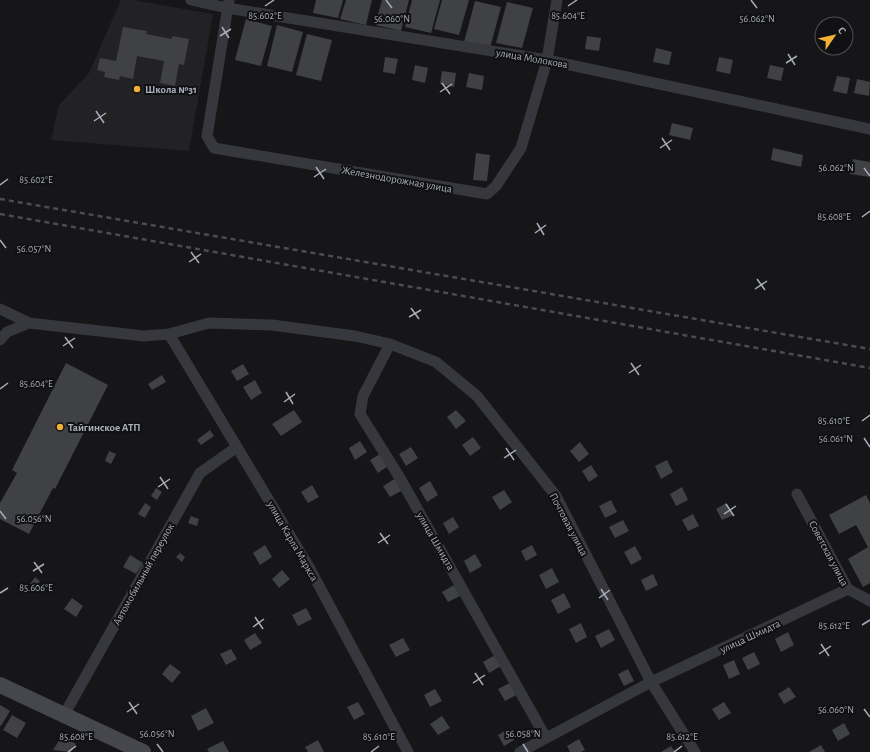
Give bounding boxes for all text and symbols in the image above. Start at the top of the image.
text: 85.602°E [248,11,282,21]
text: 85.604°E [551,11,585,21]
text: 56.060°N [374,14,410,24]
text: 56.062°N [739,14,775,24]
north arrow [814,16,854,56]
text: С [836,25,848,36]
street label: улица Молокова [494,47,569,70]
marker: Школа №31 [132,84,142,94]
place label: Школа №31 [145,84,197,95]
text: 56.062°N [818,163,854,173]
street label: Железнодорожная улица [341,164,453,195]
text: 85.602°E [19,175,53,185]
text: 85.608°E [817,212,851,222]
text: 56.057°N [17,244,51,254]
text: 85.604°E [19,379,53,389]
text: 85.610°E [818,416,850,426]
marker: Тайгинское АТП [55,422,65,432]
place label: Тайгинское АТП [68,422,141,433]
text: 56.061°N [819,434,853,444]
street label: Почтовая улица [547,491,590,558]
street label: улица Карла Маркса [265,498,320,583]
street label: улица Шмидта [414,509,457,572]
text: 56.056°N [16,514,52,524]
street label: Советская улица [807,519,850,588]
street label: Автомобильный переулок [111,521,176,627]
text: 85.606°E [19,583,53,593]
street label: улица Шмидта [718,618,782,656]
text: 85.612°E [818,621,850,631]
text: 56.060°N [818,705,854,715]
text: 56.056°N [139,729,175,739]
text: 56.058°N [505,729,541,739]
text: 85.608°E [59,732,93,742]
text: 85.610°E [363,732,395,742]
text: 85.612°E [666,732,698,742]

